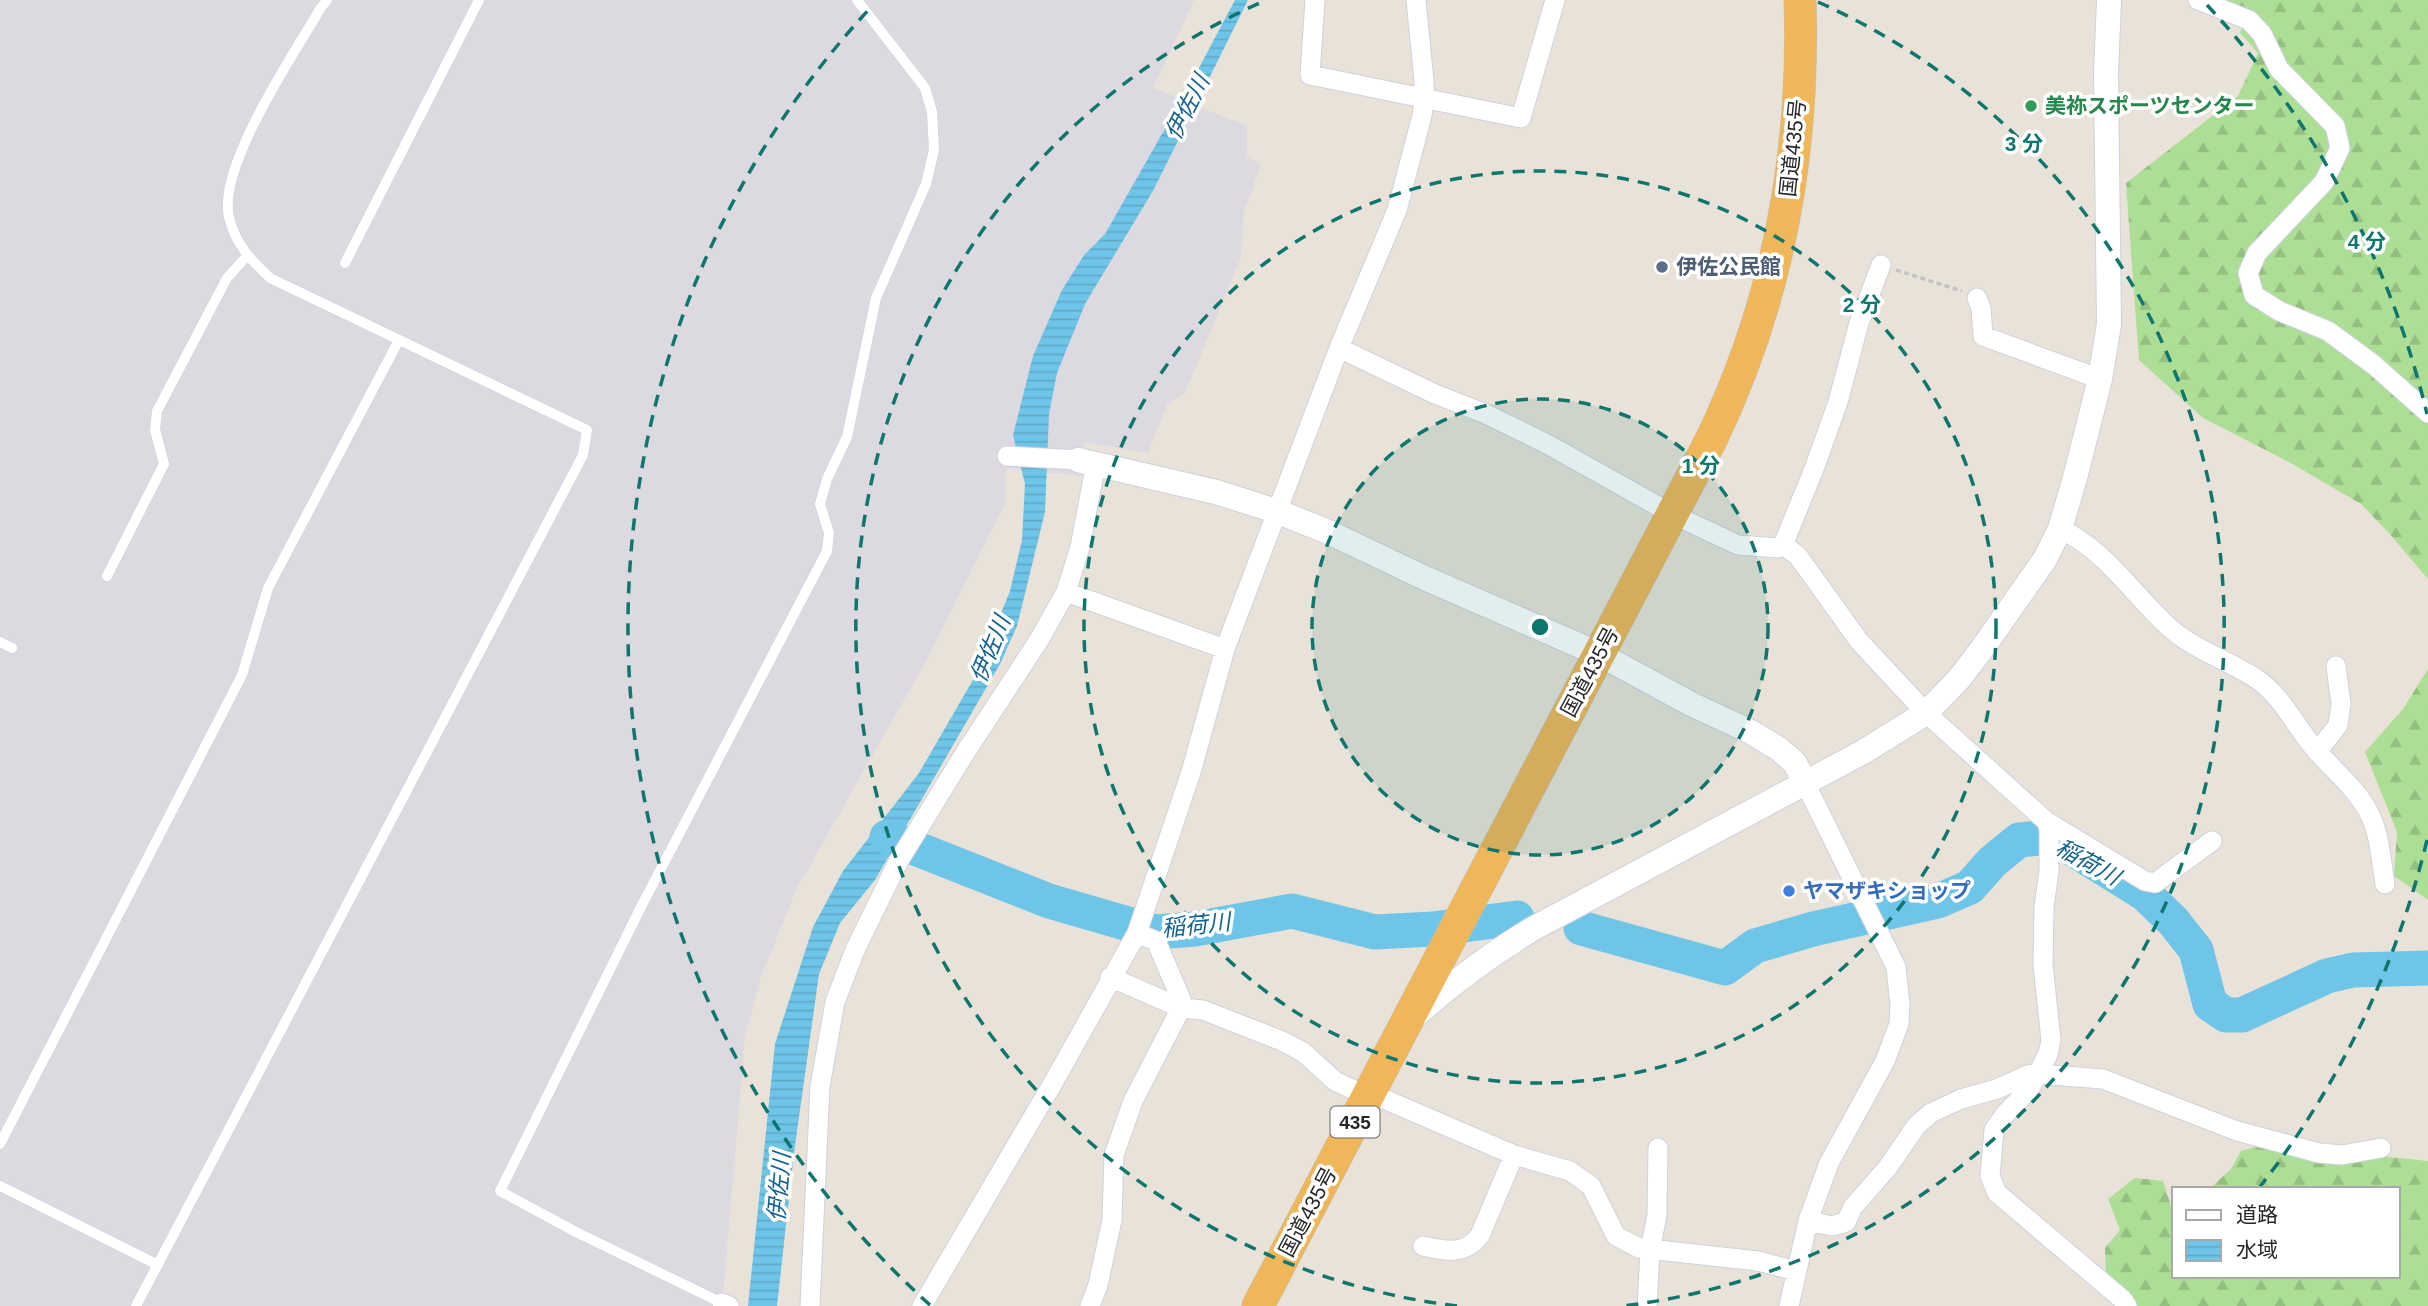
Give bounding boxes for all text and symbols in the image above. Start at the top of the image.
water label: 伊佐川 [1160,68,1216,144]
place label: 美祢スポーツセンター [2045,94,2255,117]
street label: 国道435号 [1776,98,1809,198]
marker: 美祢スポーツセンター [2023,98,2039,114]
text: 3 分 [2005,132,2043,155]
text: 4 分 [2348,230,2386,253]
place label: 伊佐公民館 [1676,255,1781,278]
marker: 伊佐公民館 [1654,259,1670,275]
text: 2 分 [1843,293,1881,316]
text: 1 分 [1682,454,1720,477]
water label: 伊佐川 [965,609,1016,686]
centre of rings [1528,615,1552,639]
street label: 国道435号 [1556,623,1623,720]
water label: 稲荷川 [2052,834,2127,892]
place label: ヤマザキショップ [1803,879,1971,902]
marker: ヤマザキショップ [1781,883,1797,899]
water label: 稲荷川 [1160,908,1235,942]
road number: 435 [1330,1106,1380,1138]
water label: 伊佐川 [763,1149,795,1223]
street label: 国道435号 [1274,1163,1341,1260]
legend [2172,1187,2400,1278]
text: 道路 [2236,1203,2278,1226]
text: 水域 [2236,1238,2278,1261]

